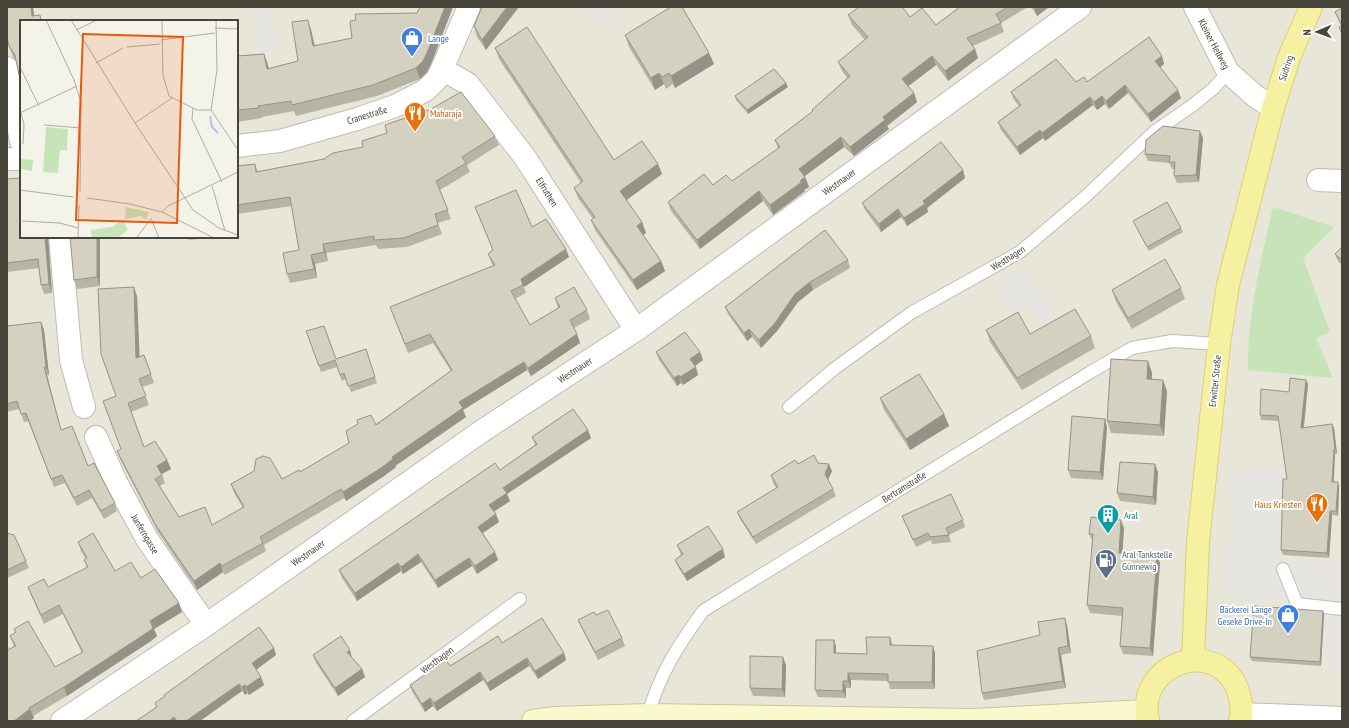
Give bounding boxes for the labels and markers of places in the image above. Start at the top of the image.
shop icon: Lange [399,25,425,58]
place label: Lange [428,32,449,45]
restaurant icon: Maharaja [402,100,428,133]
place label: Maharaja [430,107,462,120]
restaurant icon: Haus Kriesten [1304,491,1330,524]
place label: Haus Kriesten [1254,498,1302,511]
building icon: Aral [1095,502,1121,535]
place label: Aral [1124,509,1138,522]
fuel station icon: Aral Tankstelle Günnewig [1093,547,1119,580]
place label: Aral Tankstelle Günnewig [1122,548,1173,573]
shop icon: Bäckerei Lange Geseke Drive-In [1275,602,1301,635]
place label: Bäckerei Lange Geseke Drive-In [1218,603,1272,628]

